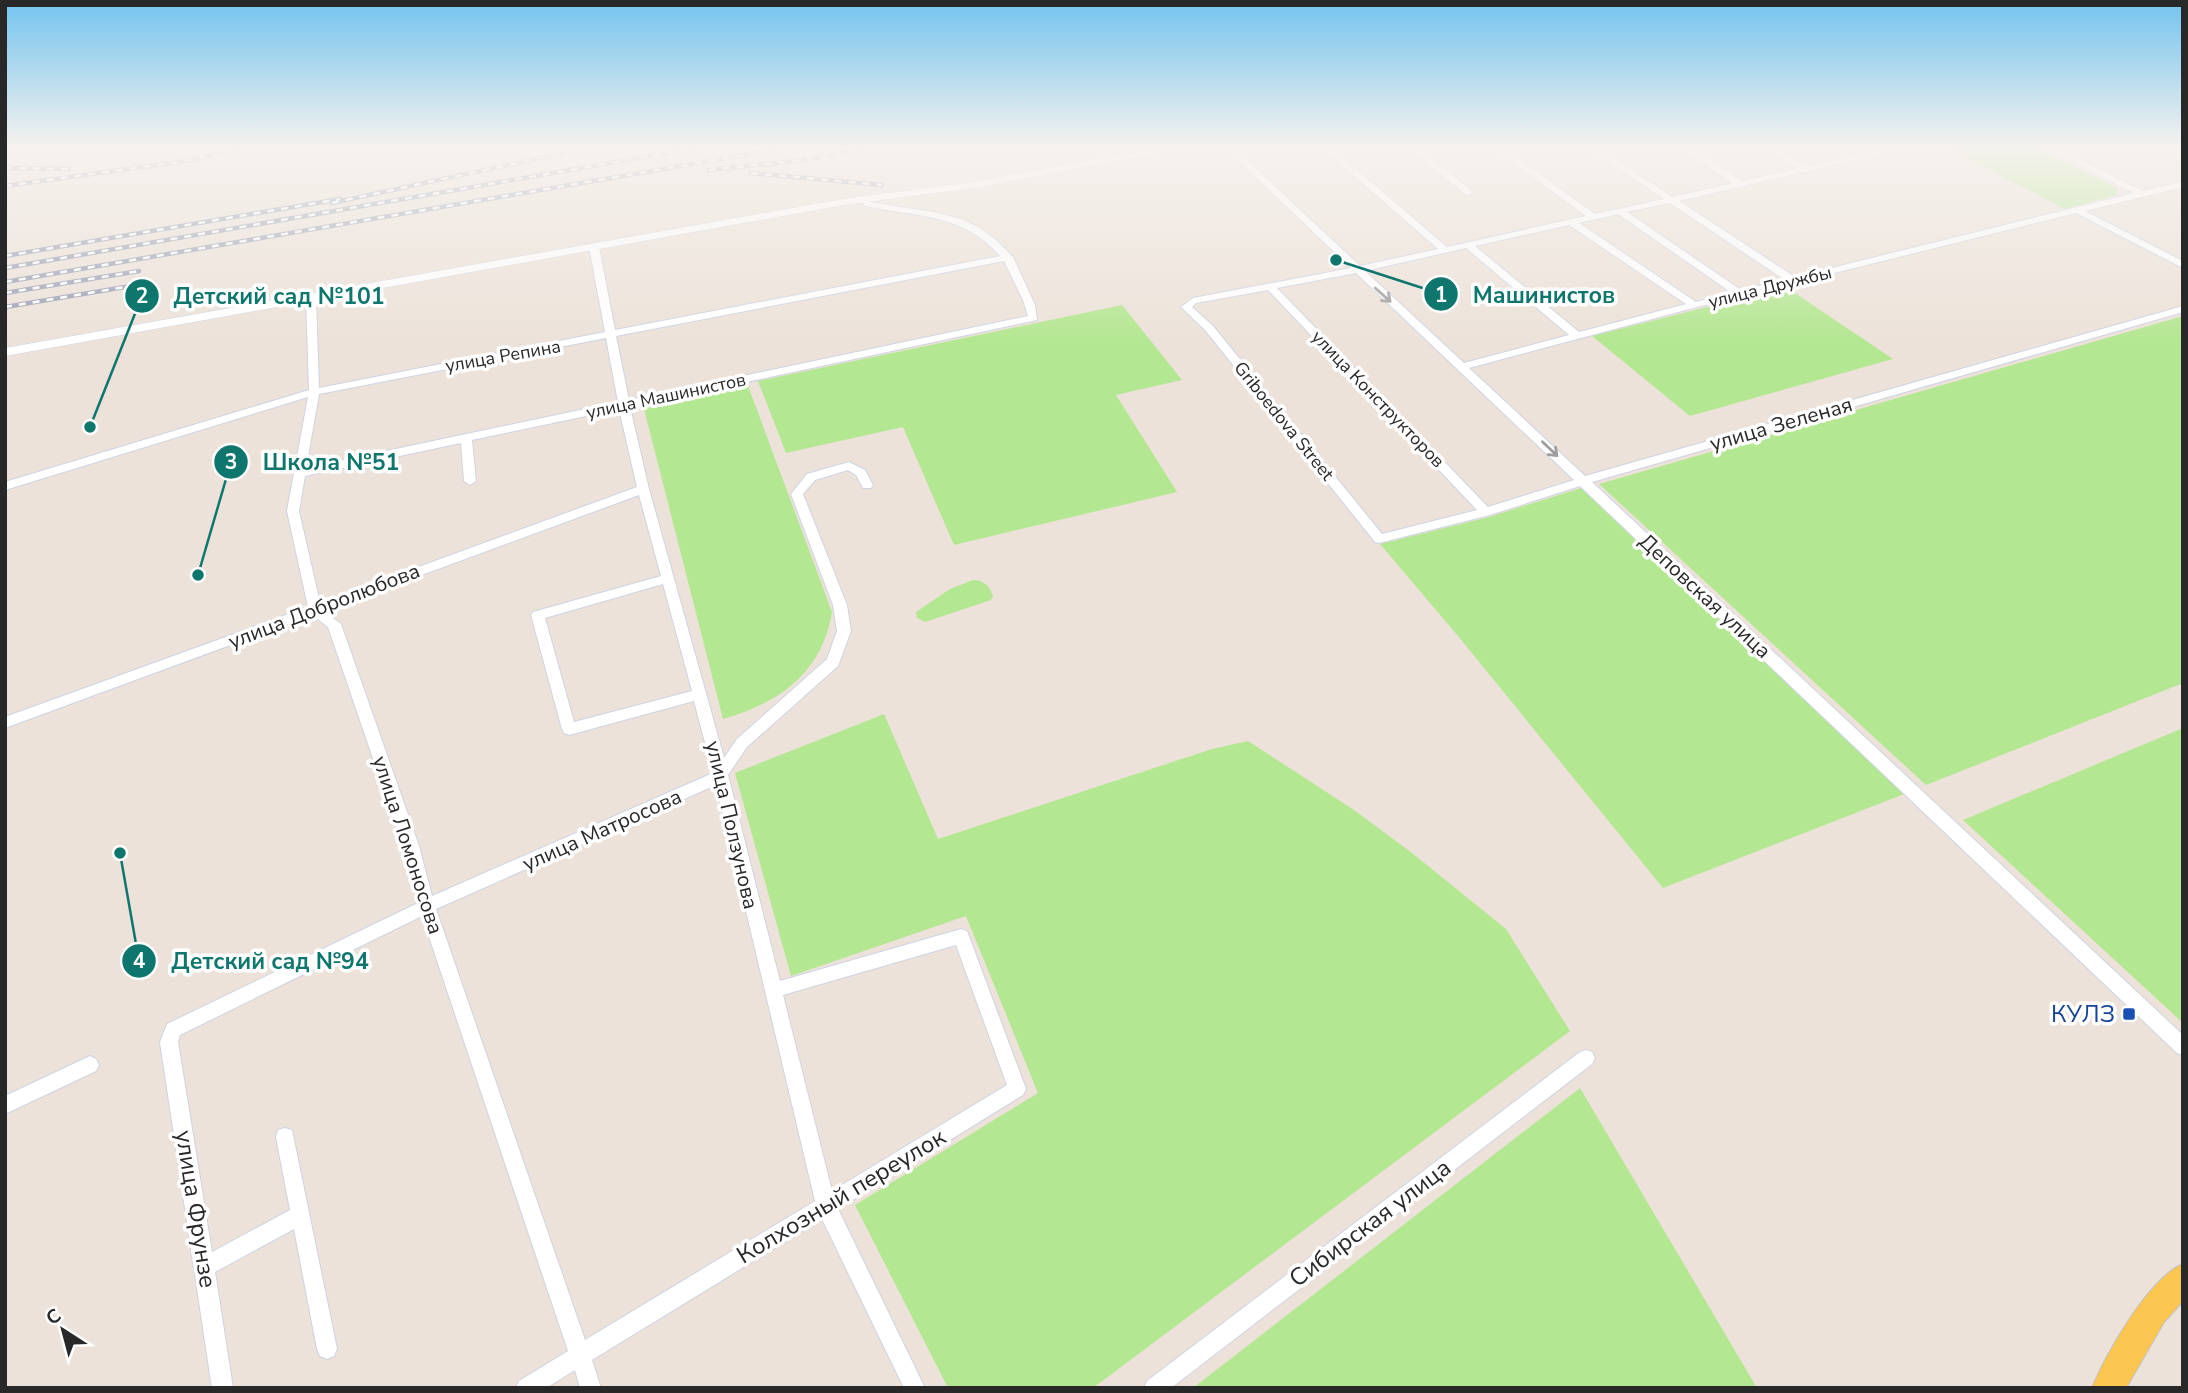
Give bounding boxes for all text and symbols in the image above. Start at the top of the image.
street label: улица Дружбы [1706,260,1834,314]
callout: Машинистов [1424,272,1629,316]
callout: Детский сад №101 [124,274,398,318]
text: Машинистов [1473,280,1615,311]
text: Детский сад №101 [173,281,385,312]
text: 1 [1435,281,1447,309]
text: 2 [136,282,148,310]
one-way arrow [1374,286,1391,303]
street label: улица Конструкторов [1306,325,1450,473]
street label: улица Репина [443,334,563,378]
street label: Griboedova Street [1229,357,1340,486]
street label: улица Машинистов [584,367,748,425]
street label: улица Зеленая [1706,390,1856,458]
callout: Школа №51 [214,440,414,484]
one-way arrow [1541,441,1558,458]
text: Школа №51 [263,447,399,478]
text: 3 [225,448,237,476]
street label: Деповская улица [1633,527,1777,665]
street label: улица Добролюбова [224,557,424,655]
street label: улица Ползунова [699,738,765,912]
street label: улица Ломоносова [366,752,450,938]
street label: улица Матросова [518,782,686,878]
callout: Детский сад №94 [122,939,382,983]
text: Детский сад №94 [171,946,369,977]
text: 4 [133,947,146,975]
place label: КУЛЗ [2051,998,2115,1030]
marker: КУЛЗ [2121,1006,2137,1022]
street label: Колхозный переулок [731,1121,952,1271]
street label: улица Фрунзе [168,1128,224,1290]
street label: Сибирская улица [1283,1152,1457,1294]
north arrow [28,1295,98,1365]
text: С [41,1303,67,1331]

